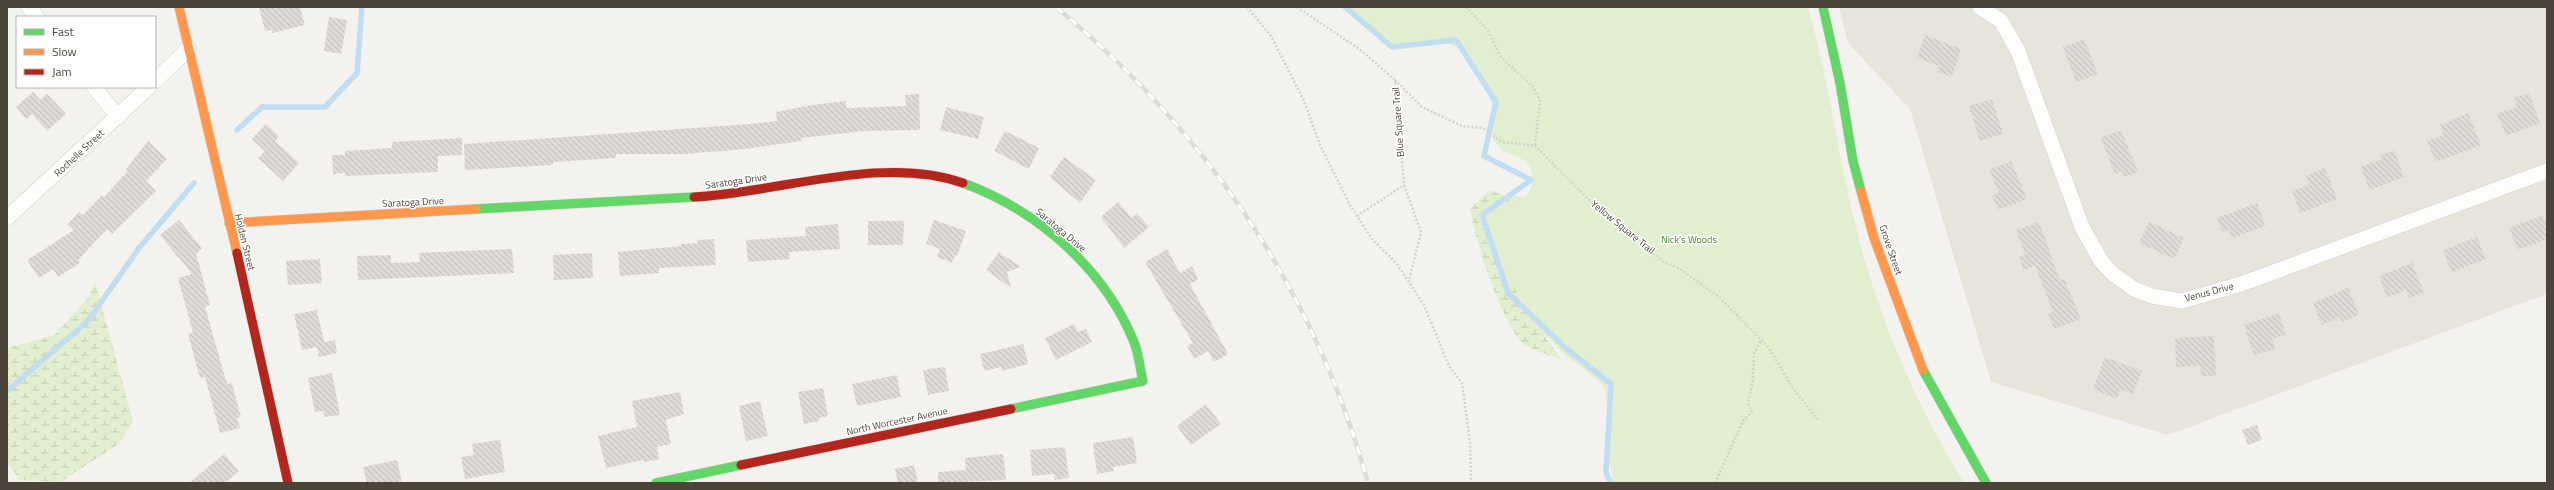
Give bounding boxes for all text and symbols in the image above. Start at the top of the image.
legend [16,16,156,88]
text: Fast [52,22,75,41]
text: Slow [52,42,77,61]
text: Jam [52,62,72,81]
street label: Blue Square Trail [1388,87,1408,157]
street label: Rochelle Street [51,125,108,180]
street label: Saratoga Drive [704,169,768,193]
street label: Saratoga Drive [382,193,444,211]
street label: Yellow Square Trail [1588,197,1658,257]
street label: Saratoga Drive [1032,204,1090,256]
street label: Holden Street [231,212,259,272]
street label: Grove Street [1875,223,1907,278]
park label: Nick's Woods [1661,232,1717,247]
street label: Venus Drive [2183,278,2235,306]
street label: North Worcester Avenue [845,403,949,439]

